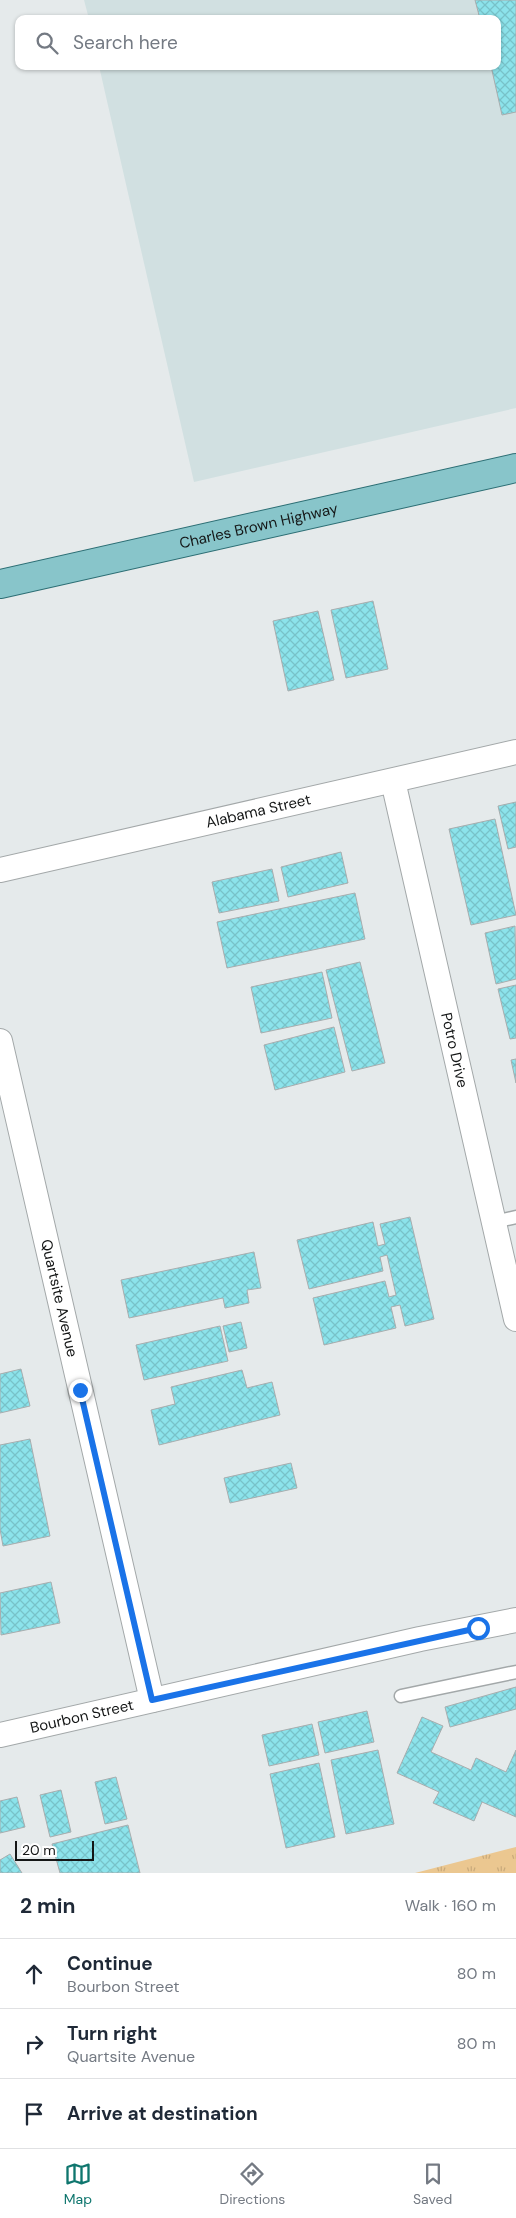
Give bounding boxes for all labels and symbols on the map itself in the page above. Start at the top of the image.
street label: Charles Brown Highway [177,498,340,553]
street label: Alabama Street [204,789,313,833]
street label: Potro Drive [436,1011,473,1090]
street label: Quartsite Avenue [36,1237,83,1359]
route end [69,1379,92,1402]
route start [467,1617,490,1640]
street label: Bourbon Street [28,1695,136,1738]
scale bar [15,1838,94,1861]

